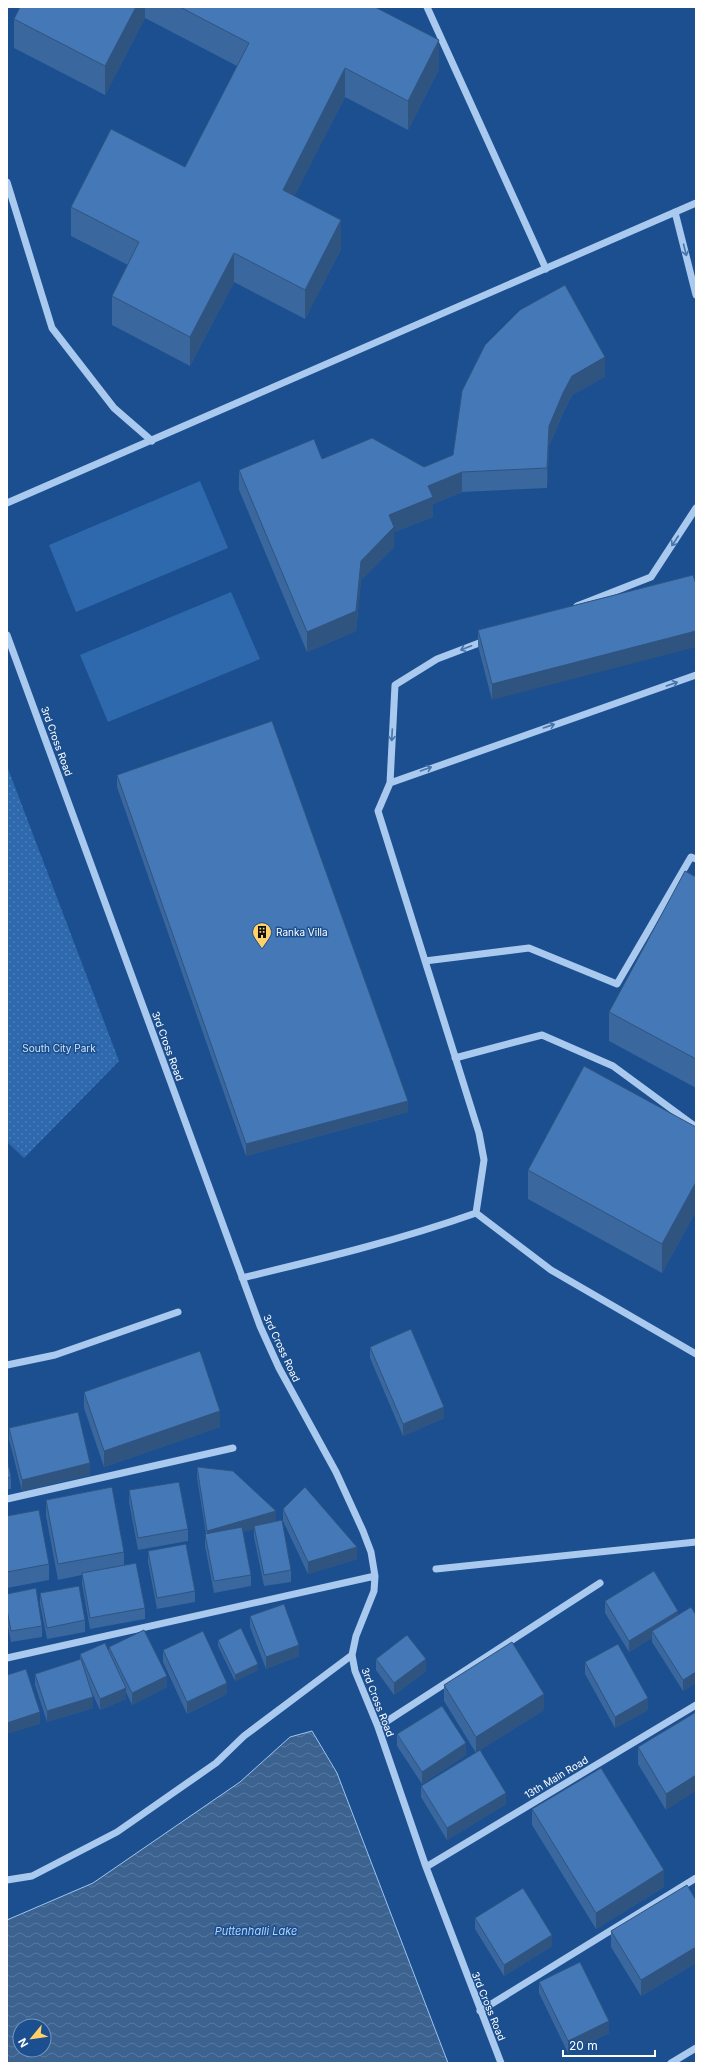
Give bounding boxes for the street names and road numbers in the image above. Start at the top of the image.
street label: 3rd Cross Road [39,705,75,777]
street label: 3rd Cross Road [150,1010,186,1082]
street label: 3rd Cross Road [261,1312,303,1384]
street label: 3rd Cross Road [359,1666,397,1738]
street label: 13th Main Road [522,1753,590,1801]
street label: 3rd Cross Road [470,1970,508,2042]

